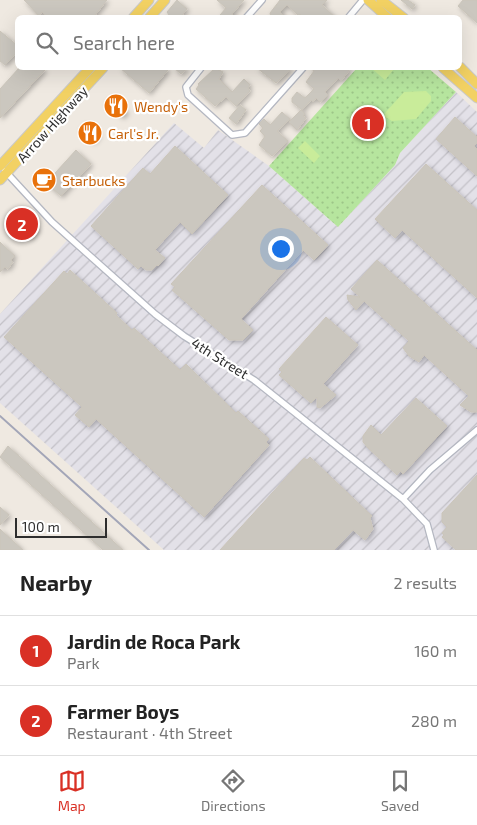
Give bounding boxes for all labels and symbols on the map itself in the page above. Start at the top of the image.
street label: Arrow Highway [13,82,91,166]
restaurant icon: Wendy's [103,93,129,119]
place label: Wendy's [134,98,188,115]
pin: 1 [352,104,384,142]
restaurant icon: Carl's Jr. [77,120,103,146]
place label: Carl's Jr. [108,125,159,142]
cafe icon: Starbucks [31,167,57,193]
place label: Starbucks [62,172,125,189]
pin: 2 [6,205,38,243]
your location [268,236,294,262]
street label: 4th Street [188,334,252,382]
scale bar [15,515,108,538]

